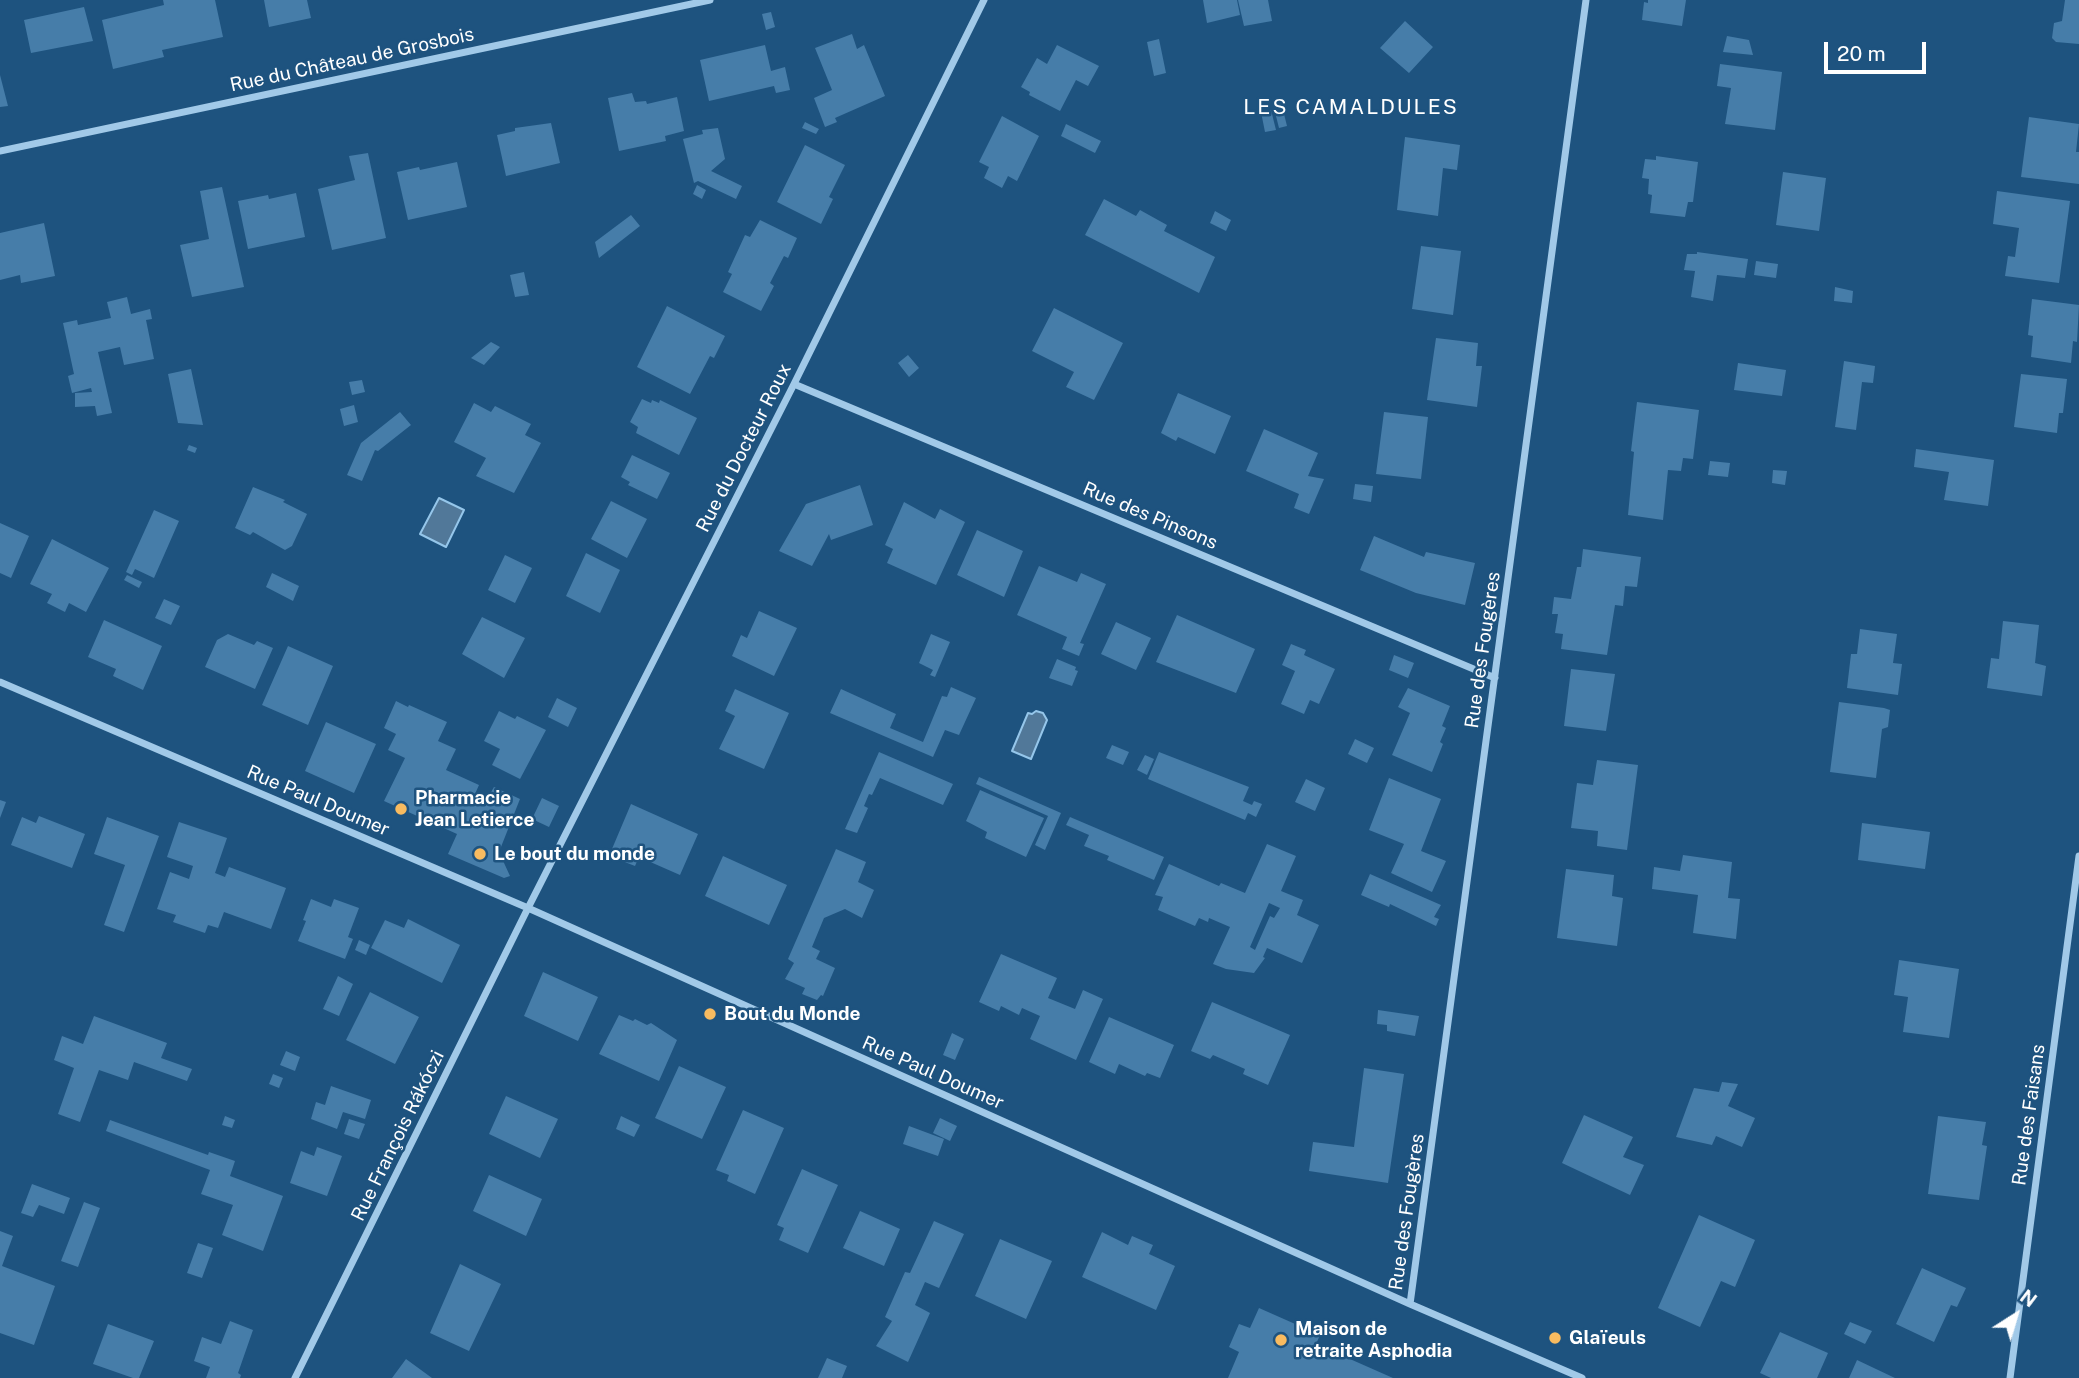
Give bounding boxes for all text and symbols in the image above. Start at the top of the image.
street label: Rue du Château de Grosbois [228,23,476,97]
scale bar [1827,28,1928,72]
text: 20 m [1837,41,1886,66]
district label: LES CAMALDULES [1245,95,1457,121]
street label: Rue du Docteur Roux [692,360,796,536]
street label: Rue des Pinsons [1079,477,1221,555]
street label: Rue des Fougères [1461,570,1505,730]
street label: Rue Paul Doumer [243,761,393,841]
place label: Pharmacie Jean Letierce [415,787,534,831]
marker: Pharmacie Jean Letierce [393,801,409,817]
place label: Le bout du monde [494,843,655,865]
marker: Le bout du monde [472,846,488,862]
place label: Bout du Monde [724,1003,861,1025]
marker: Bout du Monde [702,1006,718,1022]
street label: Rue Paul Doumer [859,1032,1007,1114]
street label: Rue des Faisans [2008,1043,2050,1187]
street label: Rue François Rákóczi [347,1047,449,1225]
street label: Rue des Fougères [1385,1132,1429,1292]
north arrow [1981,1280,2051,1350]
text: N [2016,1285,2041,1311]
place label: Maison de retraite Asphodia [1295,1318,1452,1362]
place label: Glaïeuls [1569,1327,1646,1349]
marker: Glaïeuls [1547,1330,1563,1346]
marker: Maison de retraite Asphodia [1273,1332,1289,1348]

